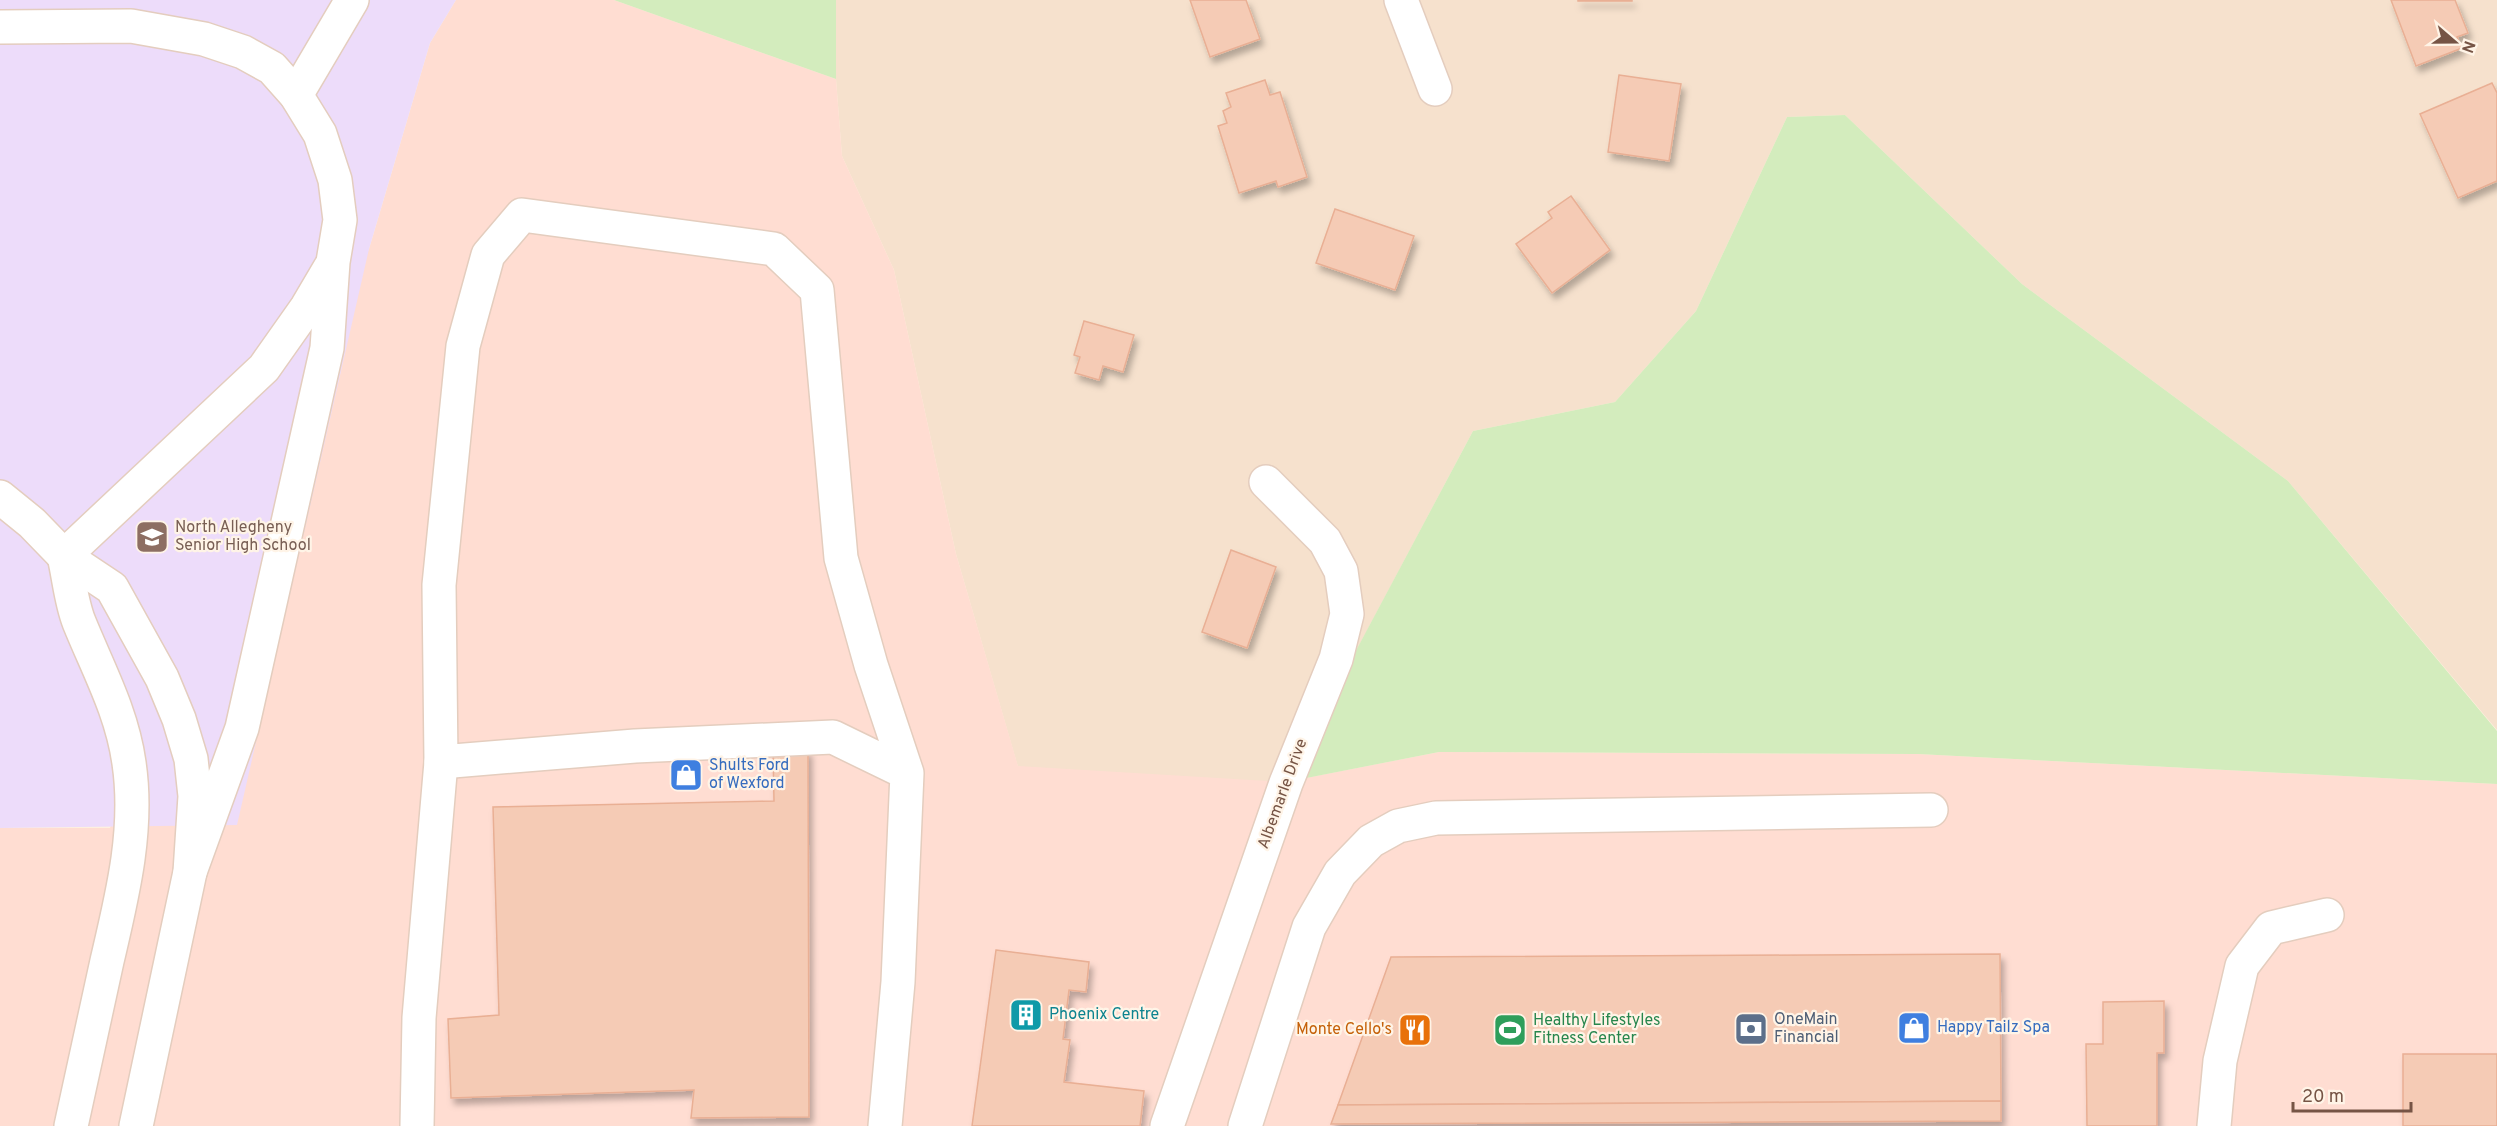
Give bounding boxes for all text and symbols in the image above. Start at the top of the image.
north arrow [2425,12,2485,72]
text: N [2456,38,2479,55]
place label: North Allegheny Senior High School [175,518,311,556]
school or university icon: North Allegheny Senior High School [134,519,170,555]
street label: Albemarle Drive [1254,736,1312,852]
place label: Shults Ford of Wexford [709,756,789,794]
shop icon: Shults Ford of Wexford [668,757,704,793]
building icon: Phoenix Centre [1008,997,1044,1033]
place label: Phoenix Centre [1049,1005,1159,1025]
place label: OneMain Financial [1774,1010,1839,1048]
shop icon: Happy Tailz Spa [1896,1010,1932,1046]
place label: Healthy Lifestyles Fitness Center [1533,1011,1660,1049]
bank icon: OneMain Financial [1733,1011,1769,1047]
restaurant icon: Monte Cello's [1397,1012,1433,1048]
sports icon: Healthy Lifestyles Fitness Center [1492,1012,1528,1048]
place label: Happy Tailz Spa [1937,1018,2050,1038]
place label: Monte Cello's [1296,1020,1392,1040]
scale bar [2293,1075,2412,1113]
text: 20 m [2302,1086,2344,1109]

